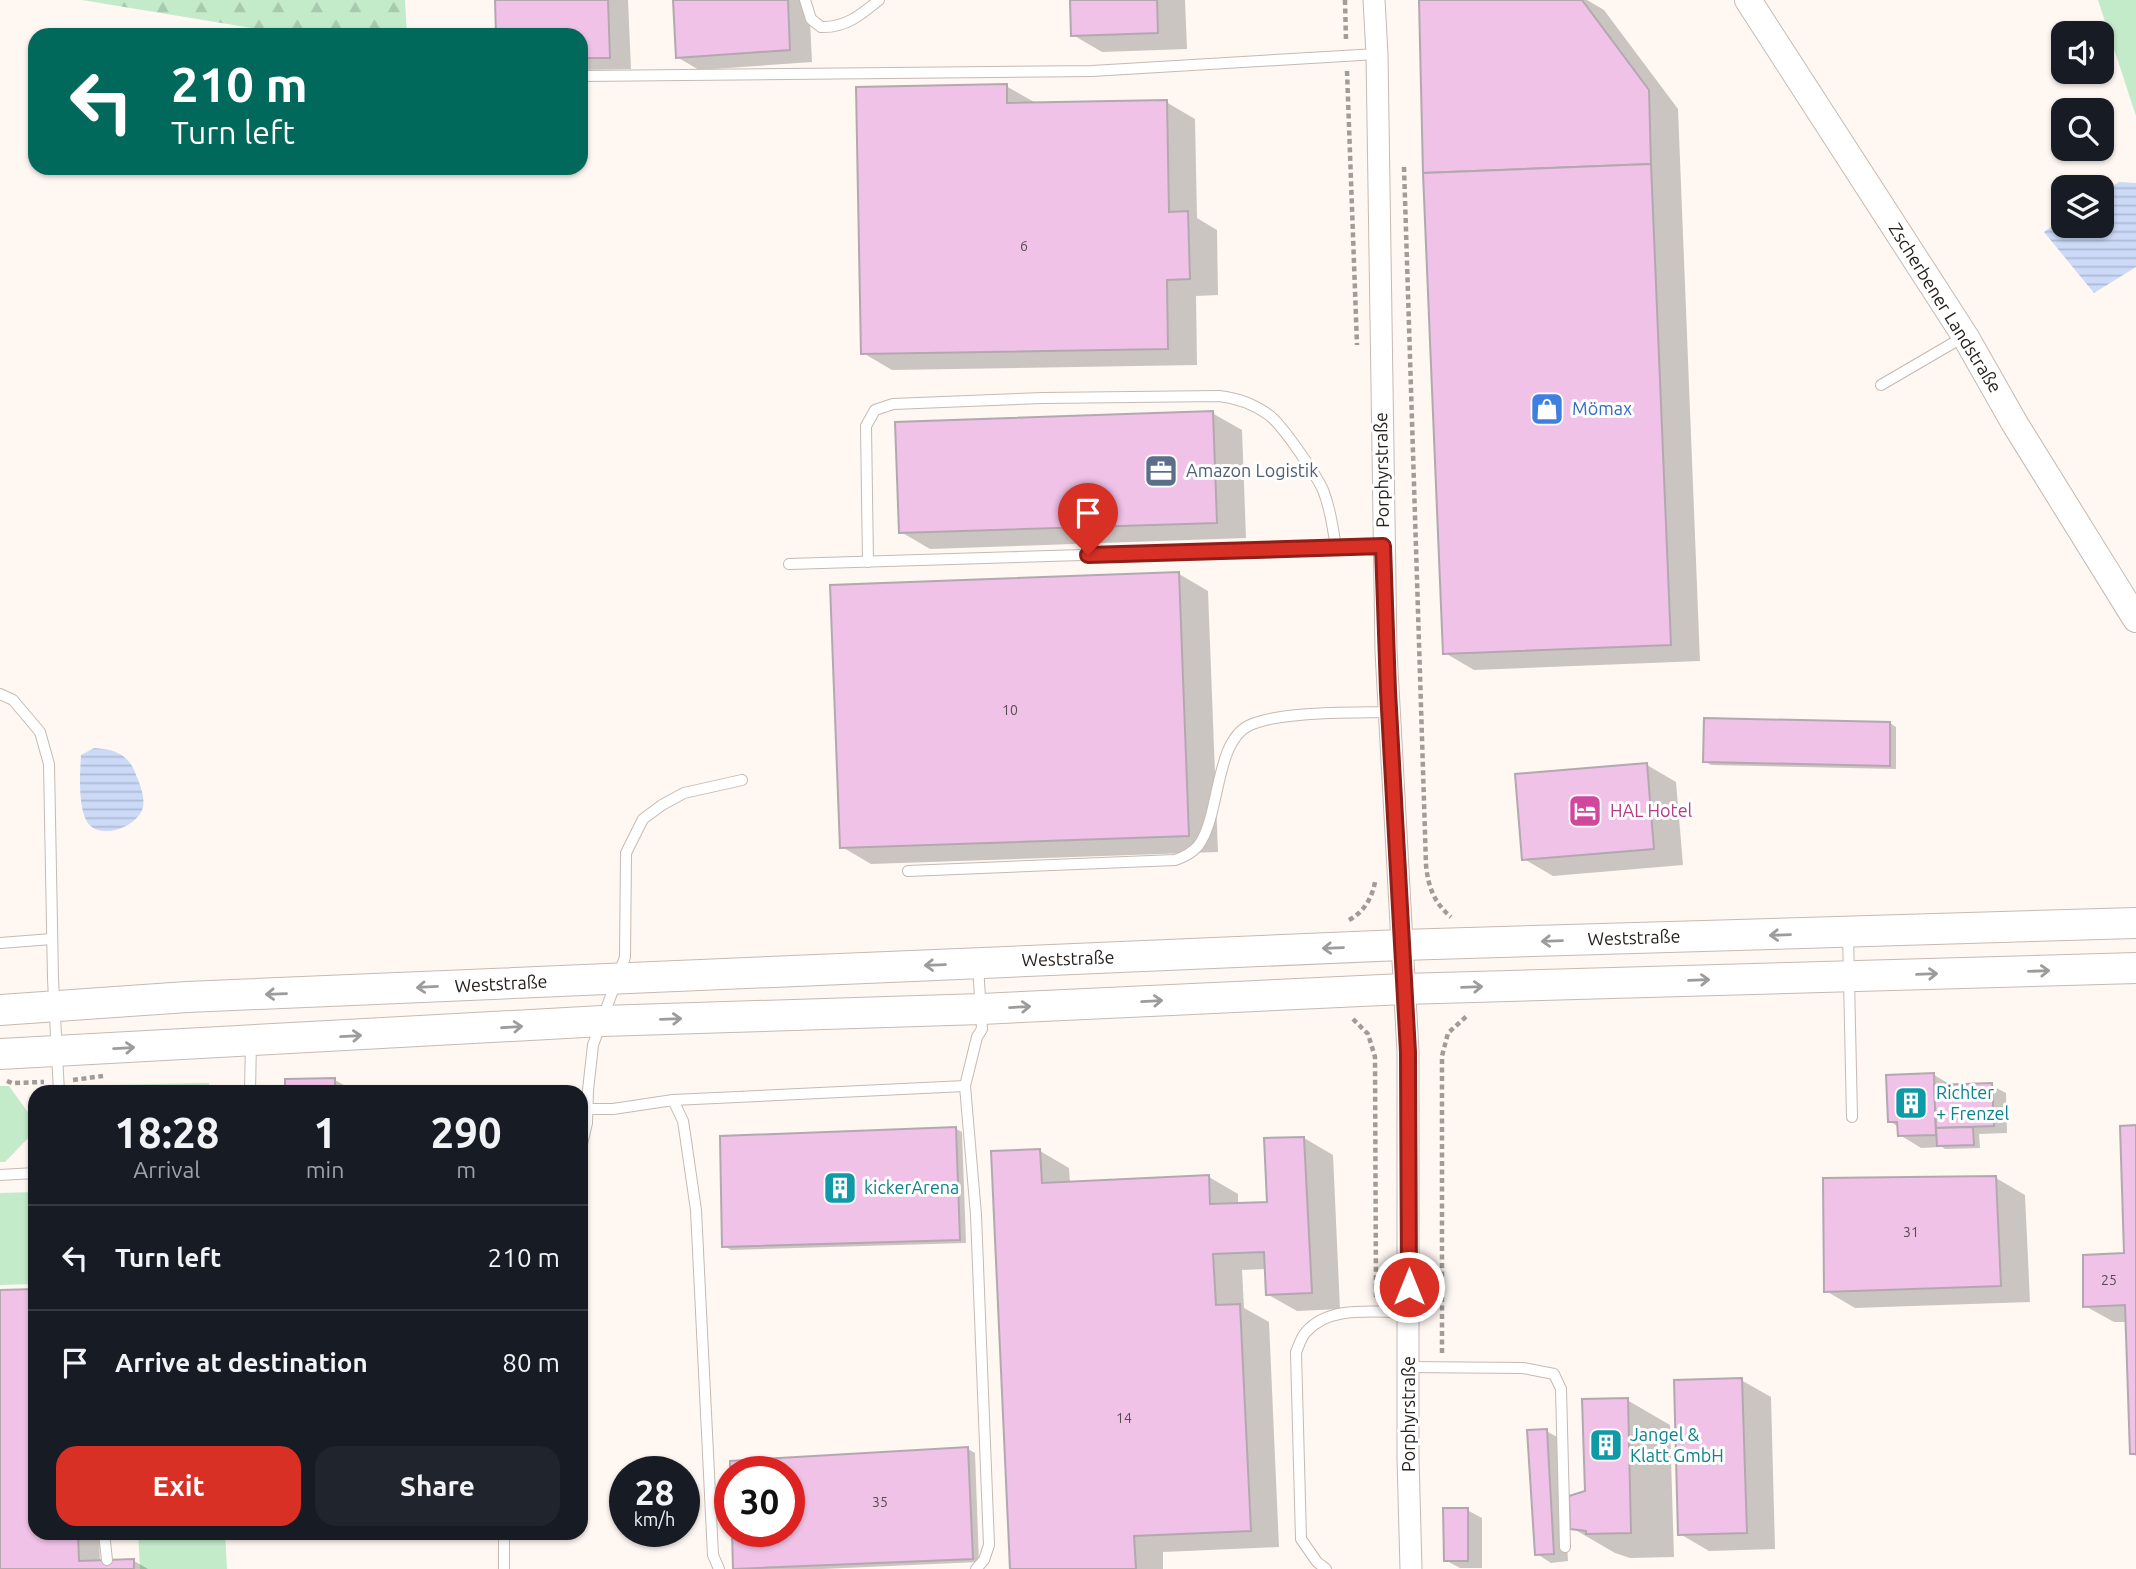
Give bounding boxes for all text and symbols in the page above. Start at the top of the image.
map controls [2051,21,2114,238]
button: sound [2051,21,2114,84]
icon: left [56,56,147,147]
text: 210 m [171,56,308,111]
button: search [2051,98,2114,161]
text: Turn left [171,114,295,150]
button: layers [2051,175,2114,238]
street label: Zscherbener Landstraße [1885,219,2006,396]
house number: 6 [1020,238,1028,254]
shop icon: Mömax [1528,390,1566,428]
place label: Mömax [1572,398,1632,418]
street label: Porphyrstraße [1370,412,1392,528]
office icon: Amazon Logistik [1142,452,1180,490]
place label: Amazon Logistik [1186,460,1318,480]
pin [1058,483,1118,555]
icon: arrive [1069,494,1107,532]
house number: 10 [1002,702,1018,718]
hotel icon: HAL Hotel [1566,792,1604,830]
place label: HAL Hotel [1610,800,1693,820]
street label: Weststraße [1587,925,1681,949]
one-way arrow [1768,928,1791,941]
one-way arrow [1541,934,1564,947]
one-way arrow [1322,941,1345,954]
street label: Weststraße [1021,946,1115,970]
one-way arrow [923,958,946,971]
one-way arrow [2028,964,2051,977]
one-way arrow [1915,967,1938,980]
street label: Weststraße [454,971,548,995]
one-way arrow [1688,974,1711,987]
one-way arrow [1460,980,1483,994]
one-way arrow [416,981,439,994]
one-way arrow [265,987,288,1000]
one-way arrow [1140,994,1163,1007]
one-way arrow [1009,1001,1032,1014]
one-way arrow [659,1012,682,1026]
one-way arrow [500,1020,523,1033]
one-way arrow [339,1029,362,1042]
one-way arrow [112,1041,135,1054]
place label: Richter + Frenzel [1936,1082,2010,1123]
building icon: Richter + Frenzel [1892,1084,1930,1122]
text: 18:28 [114,1109,219,1156]
text: 1 [313,1109,337,1156]
text: 290 [431,1109,502,1156]
text: Arrival [133,1157,200,1182]
text: min [306,1157,344,1182]
text: m [456,1157,476,1182]
building icon: kickerArena [821,1169,859,1207]
place label: kickerArena [864,1177,959,1197]
house number: 31 [1903,1224,1919,1240]
icon: left [56,1239,94,1277]
text: Turn left [115,1243,221,1272]
text: 210 m [488,1243,560,1272]
position arrow [1372,1250,1446,1324]
house number: 25 [2101,1272,2117,1288]
icon: arrive [56,1344,94,1382]
text: Arrive at destination [115,1348,368,1377]
text: 80 m [502,1348,560,1377]
street label: Porphyrstraße [1398,1356,1418,1472]
house number: 14 [1116,1410,1132,1426]
place label: Jangel & Klatt GmbH [1630,1424,1724,1465]
building icon: Jangel & Klatt GmbH [1587,1426,1625,1464]
button: Exit [56,1446,301,1526]
button: Share [315,1446,560,1526]
speed limit sign: 30 [714,1456,805,1547]
text: 28 [635,1472,674,1512]
house number: 35 [872,1494,888,1510]
text: km/h [634,1509,675,1529]

